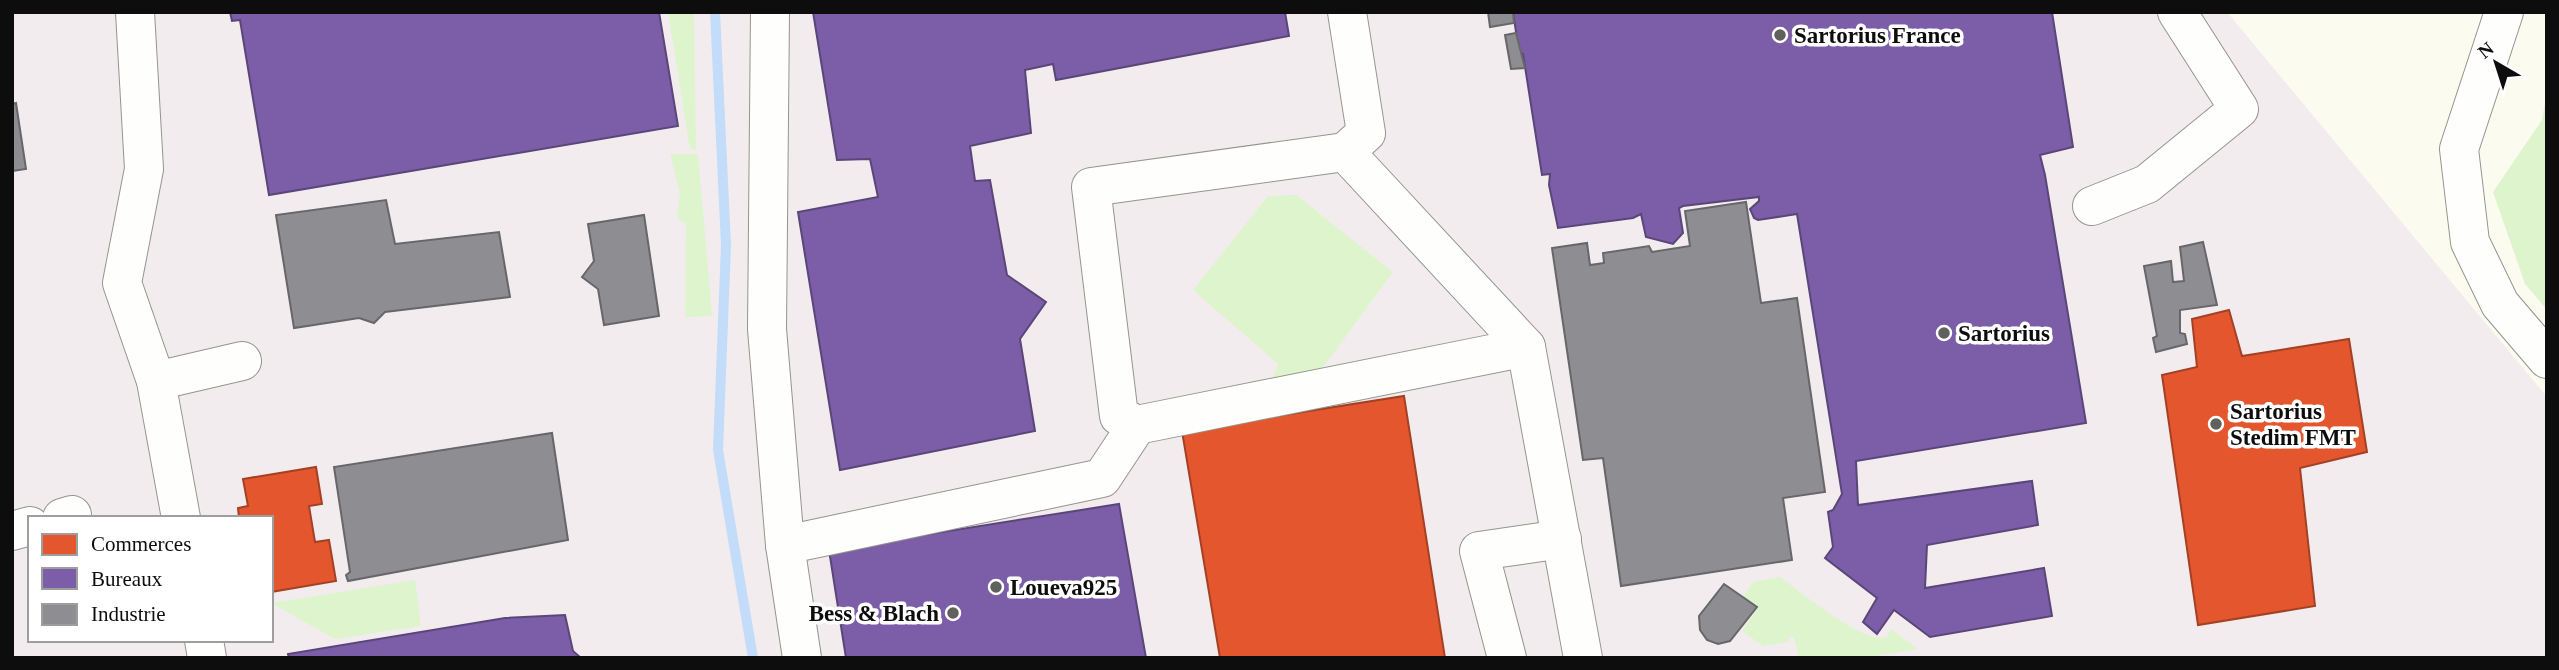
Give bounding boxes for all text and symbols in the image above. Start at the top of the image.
place label: Sartorius France [1794,23,1961,48]
marker: Sartorius France [1772,27,1788,43]
north arrow [2461,28,2531,98]
text: N [2474,38,2498,63]
place label: Sartorius [1958,321,2050,346]
marker: Sartorius [1936,325,1952,341]
place label: Sartorius Stedim FMT [2230,399,2356,450]
marker: Sartorius Stedim FMT [2208,416,2224,432]
legend [28,516,273,642]
text: Commerces [91,532,191,556]
text: Bureaux [91,567,163,591]
place label: Loueva925 [1010,575,1117,600]
marker: Loueva925 [988,579,1004,595]
place label: Bess & Blach [809,601,939,626]
text: Industrie [91,602,166,626]
marker: Bess & Blach [945,605,961,621]

